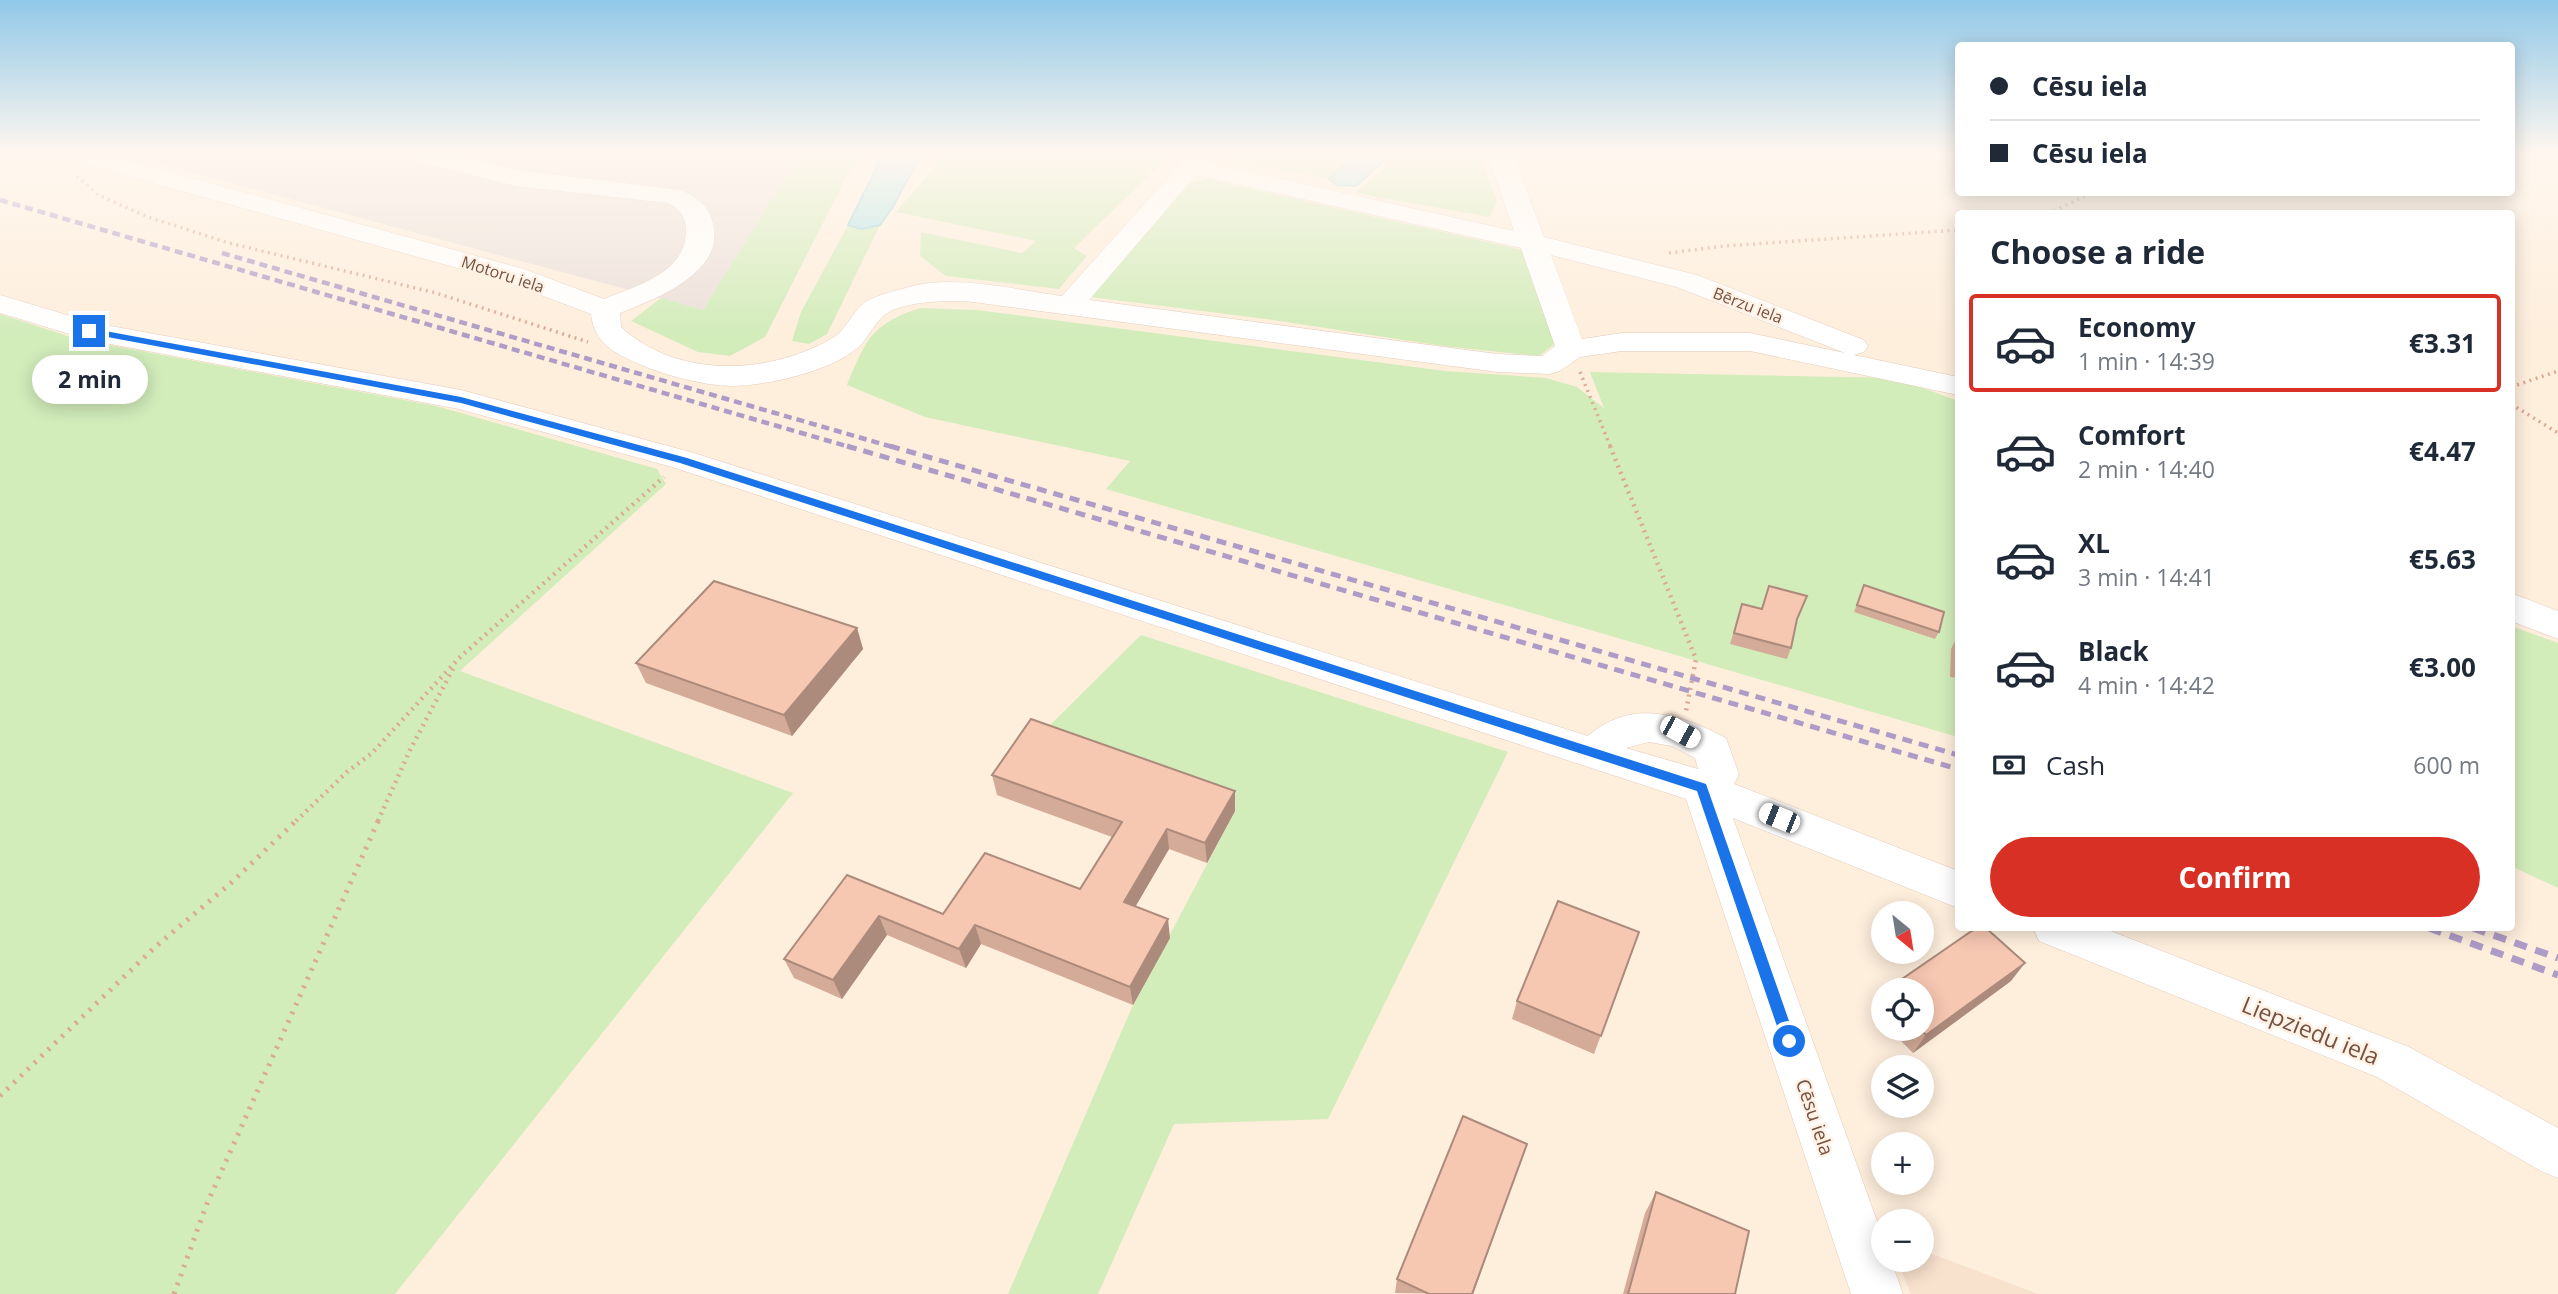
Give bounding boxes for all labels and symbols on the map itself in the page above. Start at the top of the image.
street label: Motoru iela [459,250,547,298]
street label: Bērzu iela [1710,282,1786,328]
route end [73,315,105,347]
callout: 2 min [31,356,147,404]
car [1657,713,1704,751]
car [1756,800,1803,836]
north arrow [1871,901,1934,964]
street label: Liepziedu iela [2237,988,2385,1072]
route start [1773,1025,1805,1057]
street label: Cēsu iela [1790,1075,1840,1159]

